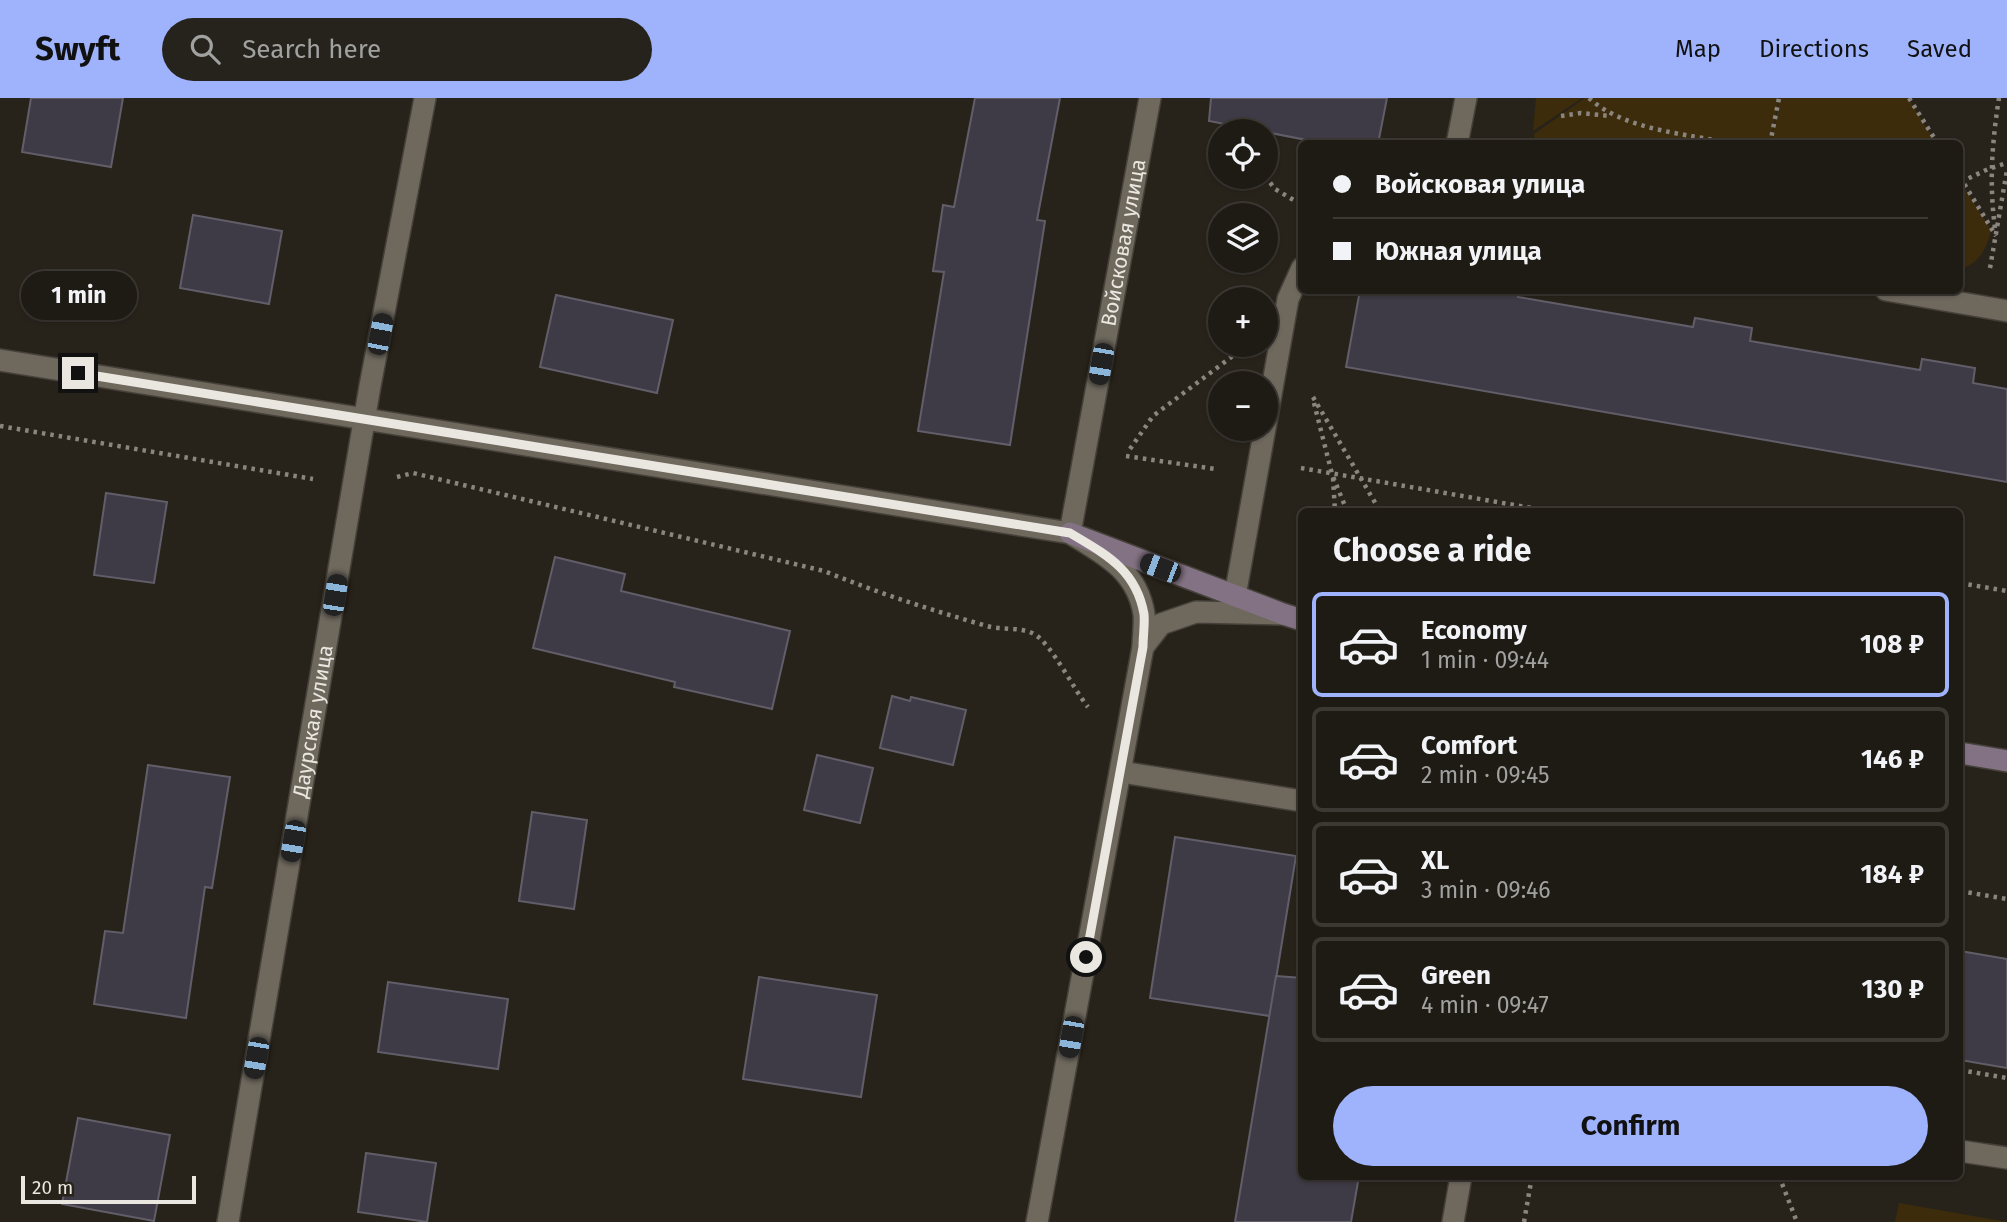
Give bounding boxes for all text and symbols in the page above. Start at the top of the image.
search box [162,18,652,81]
text: Swyft [35,29,120,69]
icon: search [186,30,224,68]
text: Search here [242,34,381,65]
text: Map [1675,35,1721,63]
text: Directions [1759,35,1869,63]
text: Saved [1907,35,1972,63]
map controls [1208,119,1278,441]
button: locate [1208,119,1278,189]
street label: Войсковая улица [1095,157,1152,328]
text: Войсковая улица [1375,169,1585,200]
button: layers [1208,203,1278,273]
text: Южная улица [1375,236,1542,267]
callout: 1 min [20,272,136,320]
text: 1 min [51,281,107,309]
button: + [1208,287,1278,357]
car [366,311,395,357]
car [1088,341,1115,387]
route end [62,357,94,389]
button: − [1208,371,1278,441]
text: Choose a ride [1333,531,1531,569]
car [1137,551,1184,585]
car [322,573,349,617]
icon: car [1337,613,1400,676]
text: Economy [1421,615,1527,646]
text: 108 ₽ [1860,629,1924,660]
street label: Даурская улица [287,643,339,801]
text: 1 min · 09:44 [1421,646,1549,674]
icon: car [1337,728,1400,791]
text: Comfort [1421,730,1517,761]
text: 146 ₽ [1861,744,1924,775]
text: 2 min · 09:45 [1421,761,1549,789]
car [280,818,307,864]
icon: car [1337,843,1400,906]
text: XL [1421,845,1449,876]
text: 184 ₽ [1861,859,1924,890]
text: 3 min · 09:46 [1421,876,1551,904]
route start [1070,941,1102,973]
icon: car [1337,958,1400,1021]
text: Green [1421,960,1491,991]
text: 130 ₽ [1862,974,1924,1005]
text: 4 min · 09:47 [1421,991,1549,1019]
car [1058,1014,1085,1060]
car [243,1035,270,1081]
button: Confirm [1333,1086,1928,1166]
scale bar [21,1173,196,1205]
text: 20 m [32,1176,73,1199]

